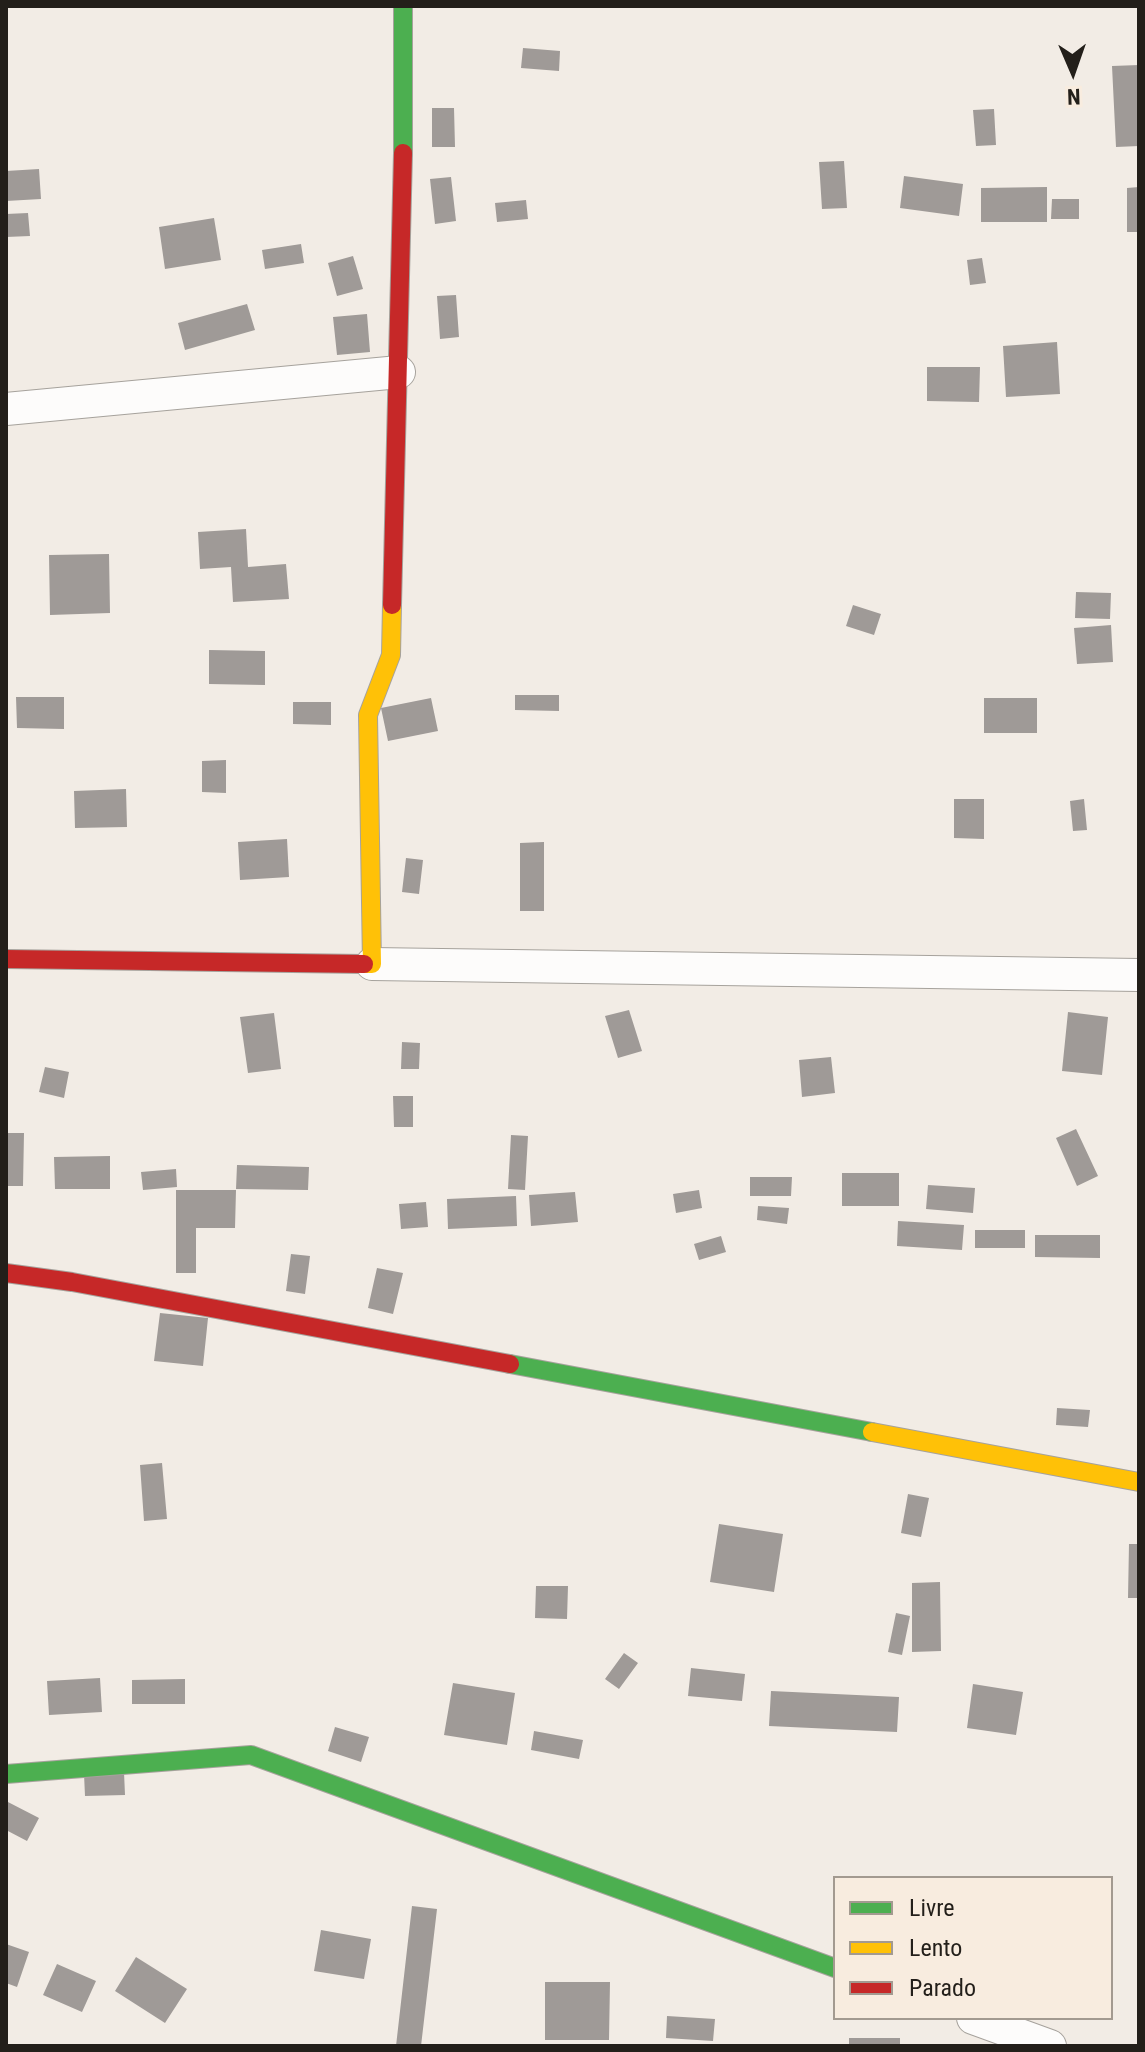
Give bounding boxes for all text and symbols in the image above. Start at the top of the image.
north arrow [1033,32,1113,112]
text: N [1067,84,1081,109]
legend [833,1876,1113,2020]
text: Livre [909,1894,955,1922]
text: Lento [909,1934,962,1962]
text: Parado [909,1974,976,2002]

